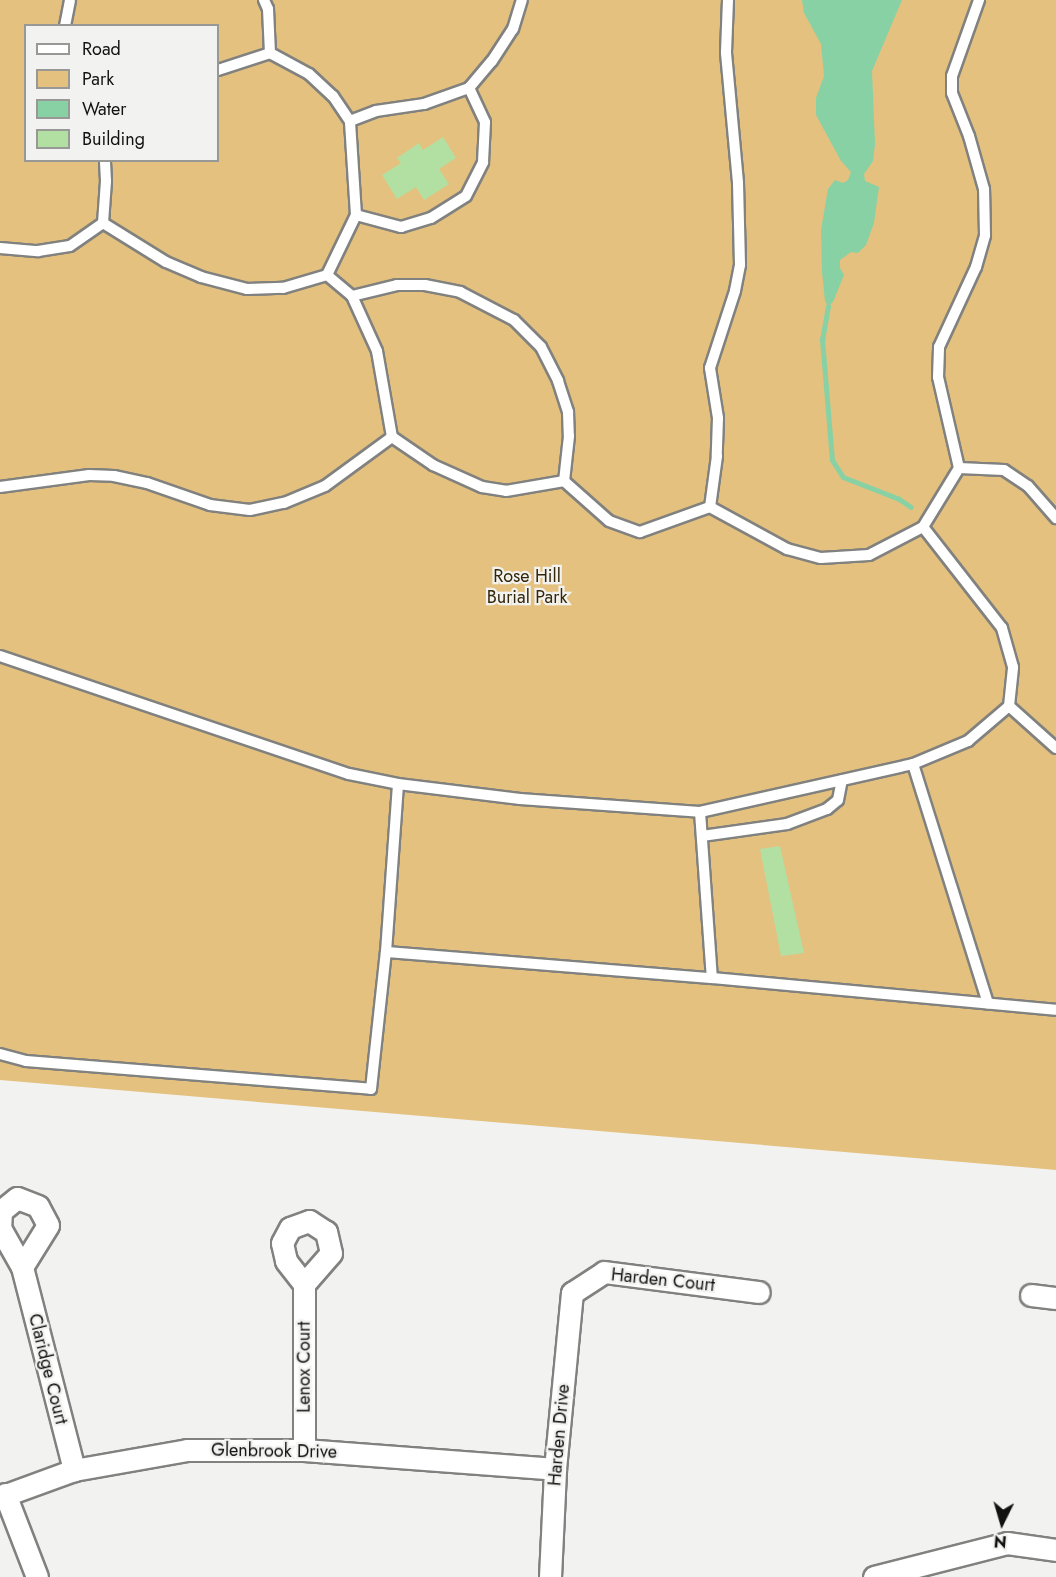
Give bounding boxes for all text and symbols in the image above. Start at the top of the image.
legend [24,24,219,162]
text: Road [82,36,121,62]
text: Park [82,66,114,92]
text: Water [82,96,126,122]
text: Building [82,126,145,152]
park label: Rose Hill Burial Park [487,566,567,608]
street label: Harden Court [610,1264,716,1296]
street label: Claridge Court [24,1311,72,1427]
street label: Lenox Court [293,1321,315,1413]
street label: Harden Drive [544,1383,574,1487]
street label: Glenbrook Drive [211,1439,337,1463]
north arrow [972,1493,1032,1553]
text: N [993,1529,1008,1553]

